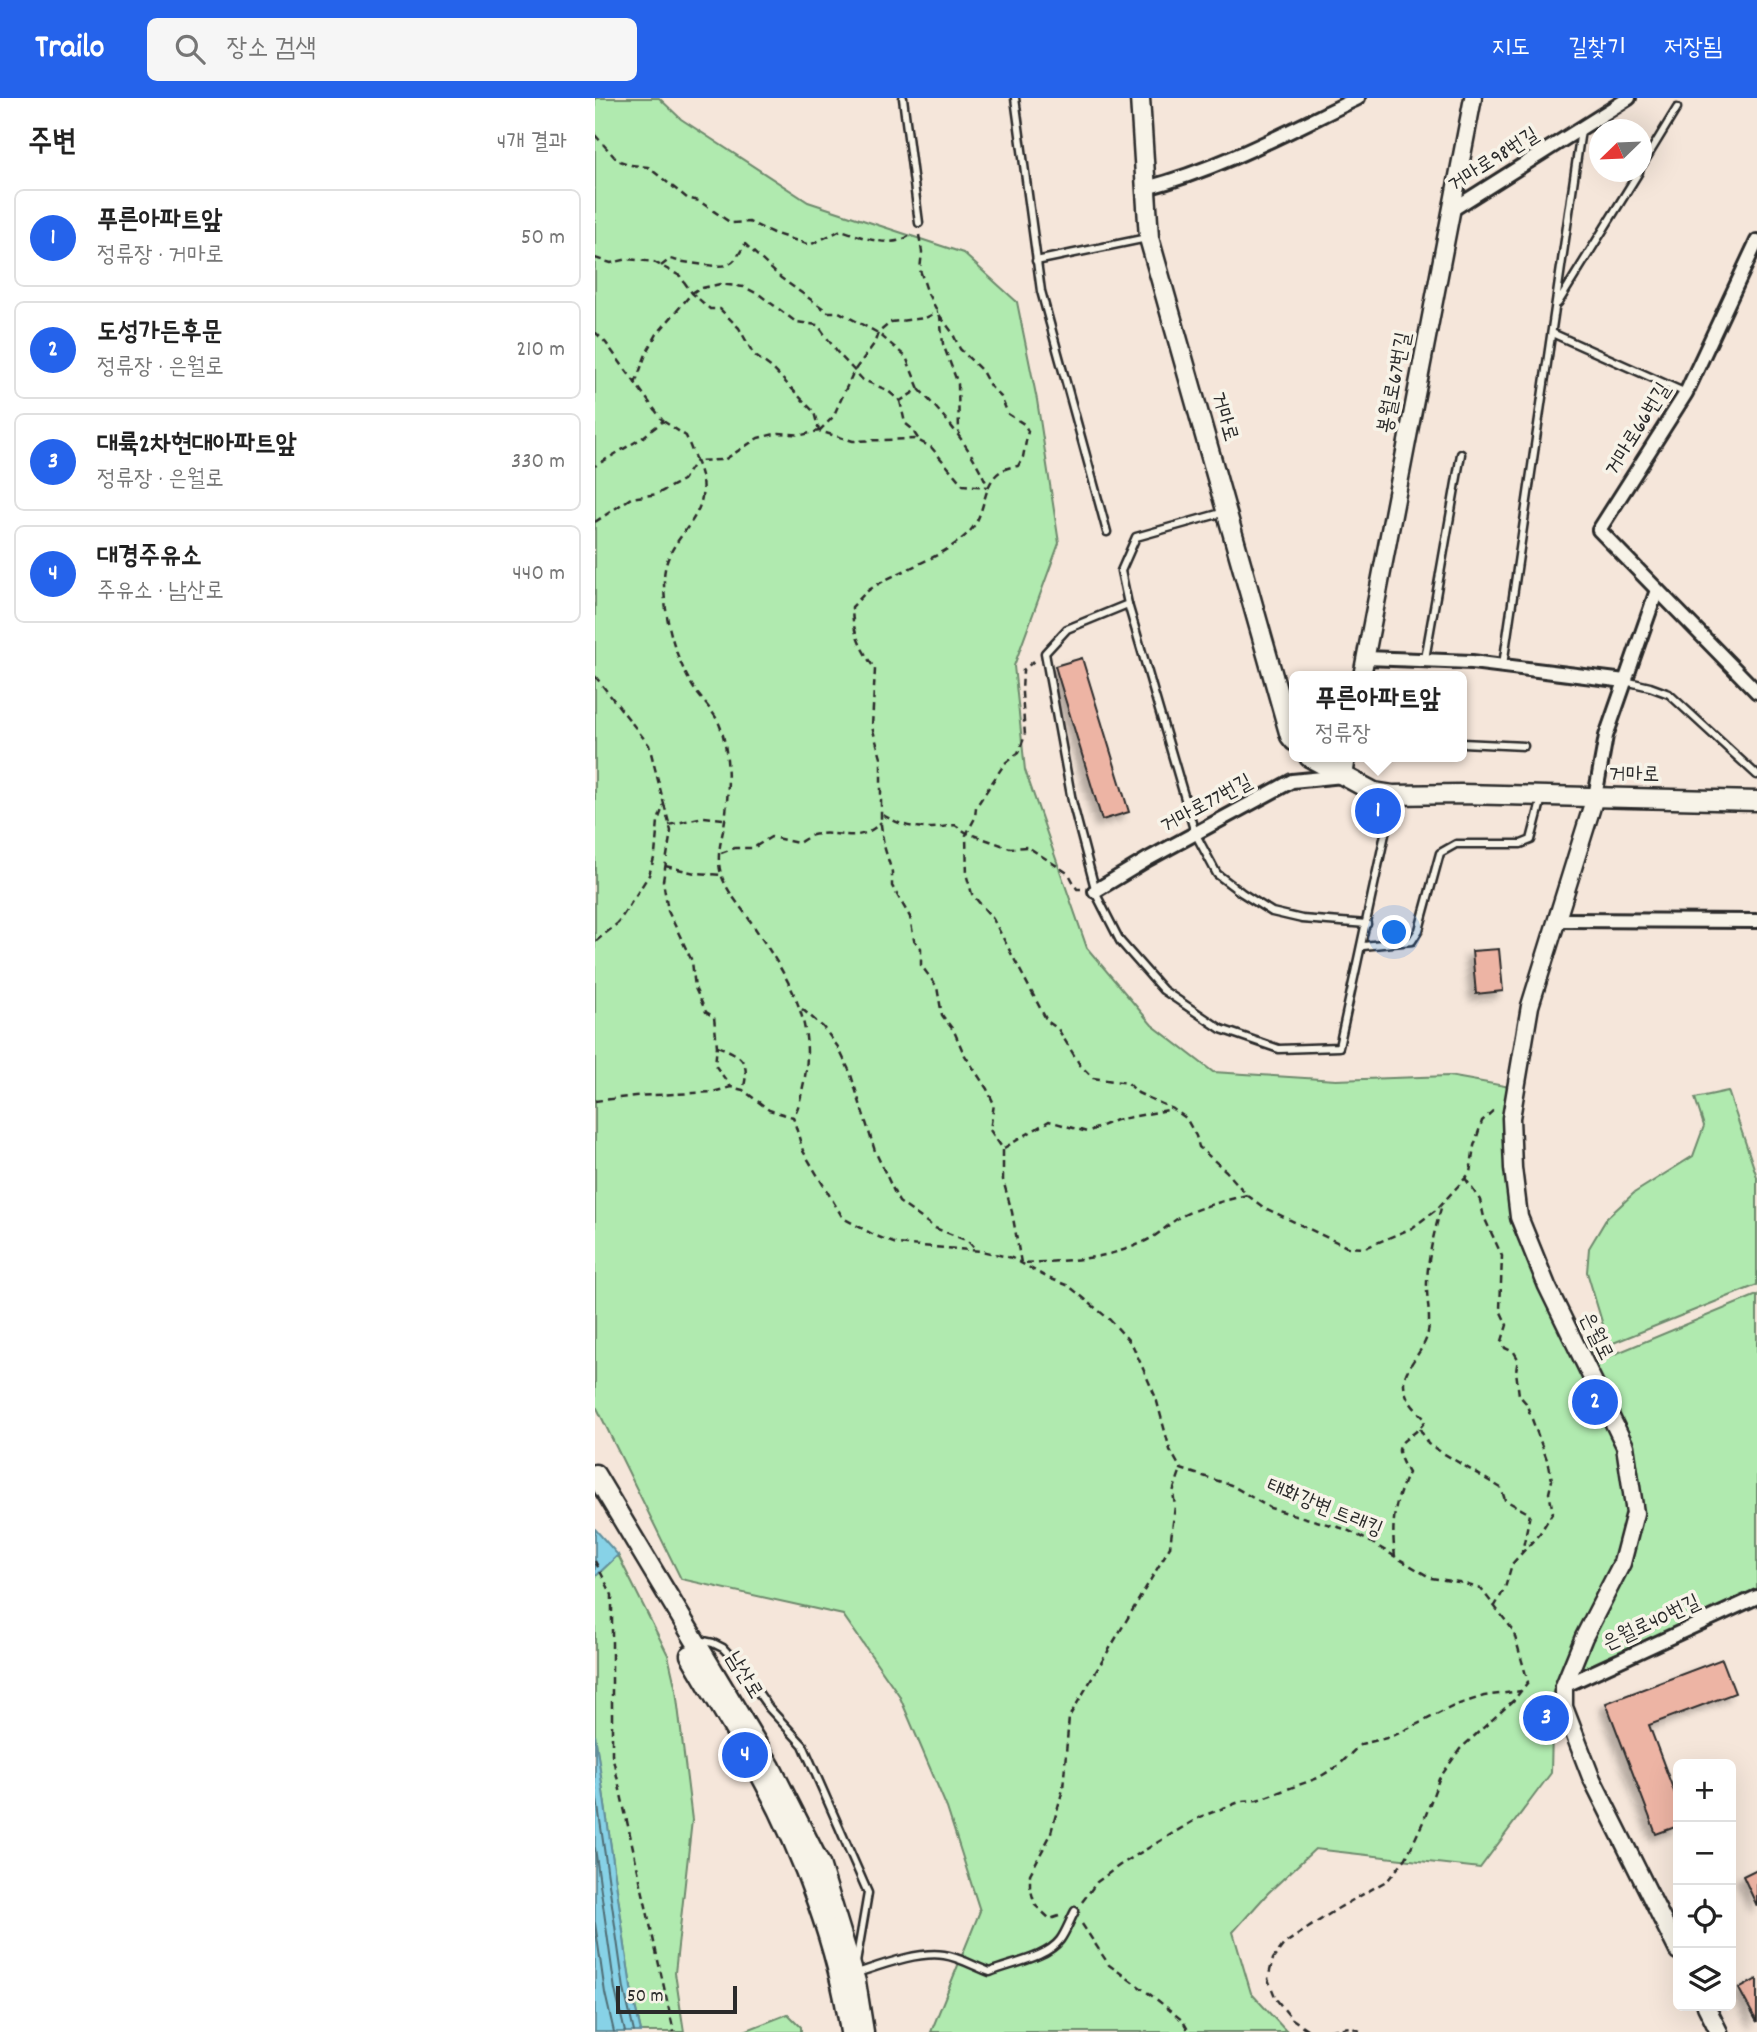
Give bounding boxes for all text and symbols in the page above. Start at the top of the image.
search box [147,18,637,81]
text: Trailo [35,26,105,73]
icon: search [171,30,209,68]
text: 장소 검색 [227,31,316,68]
text: 지도 [1492,32,1530,66]
text: 길찾기 [1568,32,1626,66]
text: 저장됨 [1664,32,1722,66]
north arrow [1589,119,1652,182]
street label: 거마로98번길 [1443,121,1546,201]
text: 주변 [28,123,76,166]
text: 4개 결과 [497,127,567,160]
text: 푸른아파트앞 [97,203,223,240]
text: 1 [50,222,56,255]
text: 50 m [521,222,565,255]
text: 정류장 · 거마로 [97,240,224,273]
text: 도성가든후문 [97,315,223,352]
street label: 봉월로67번길 [1371,330,1421,436]
text: 2 [48,334,58,367]
text: 210 m [516,334,565,367]
text: 정류장 · 은월로 [97,352,224,385]
street label: 거마로66번길 [1598,377,1680,483]
street label: 거마로 [1202,388,1244,446]
text: 대륙2차현대아파트앞 [97,427,297,464]
text: 3 [48,446,58,479]
text: 330 m [511,446,565,479]
text: 정류장 · 은월로 [97,464,224,497]
text: 대경주유소 [97,539,202,576]
text: 4 [48,558,58,591]
text: 440 m [512,558,565,591]
text: 주유소 · 남산로 [97,576,224,609]
popup [1289,671,1467,762]
text: 푸른아파트앞 [1315,682,1441,719]
text: 정류장 [1315,719,1371,752]
street label: 거마로 [1608,761,1660,791]
street label: 거마로77번길 [1156,768,1259,842]
pin: 1 [1355,785,1401,837]
your location [1377,915,1411,949]
street label: 은월로 [1570,1308,1620,1366]
pin: 2 [1572,1376,1618,1428]
street label: 태화강변 트래킹 [1261,1472,1387,1546]
street label: 은월로40번길 [1598,1588,1706,1660]
street label: 남산로 [717,1647,769,1705]
pin: 3 [1523,1692,1569,1744]
pin: 4 [722,1729,768,1781]
map controls [1673,1759,1736,2011]
button: + [1673,1759,1736,1822]
button: − [1673,1822,1736,1885]
button: locate [1673,1885,1736,1948]
button: layers [1673,1948,1736,2011]
scale bar [616,1983,737,2015]
text: 50 m [627,1984,664,2011]

